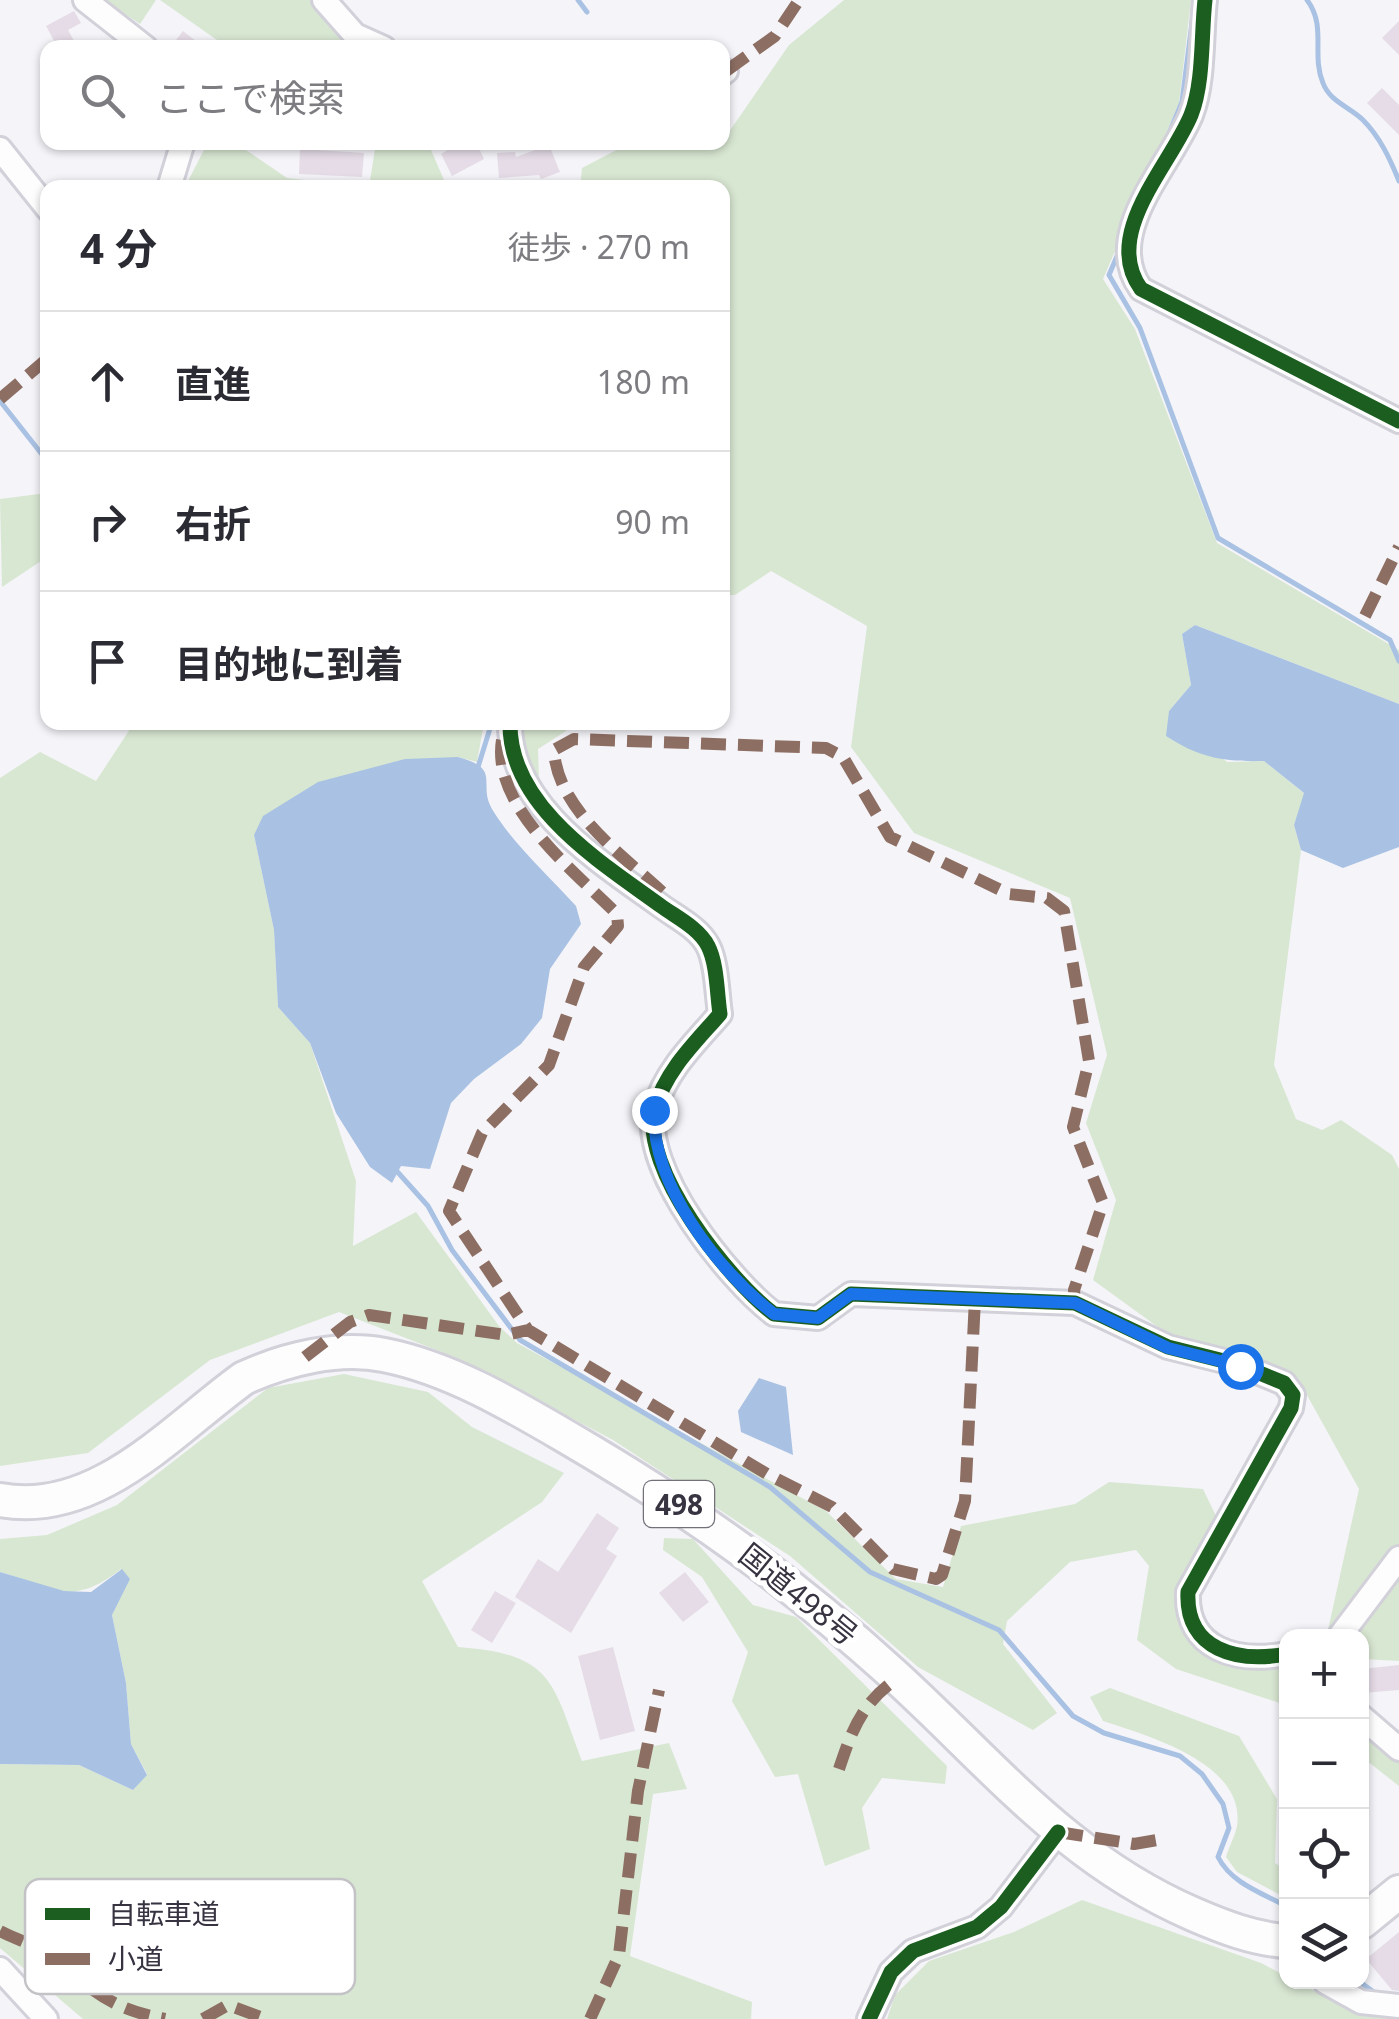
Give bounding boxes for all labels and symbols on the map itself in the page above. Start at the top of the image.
route end [632,1088,678,1134]
route start [1218,1344,1264,1390]
road number: 498 [644,1481,714,1527]
street label: 国道498号 [731,1534,867,1654]
legend [25,1879,355,1994]
text: 自転車道 [108,1894,220,1932]
text: 小道 [108,1939,164,1977]

